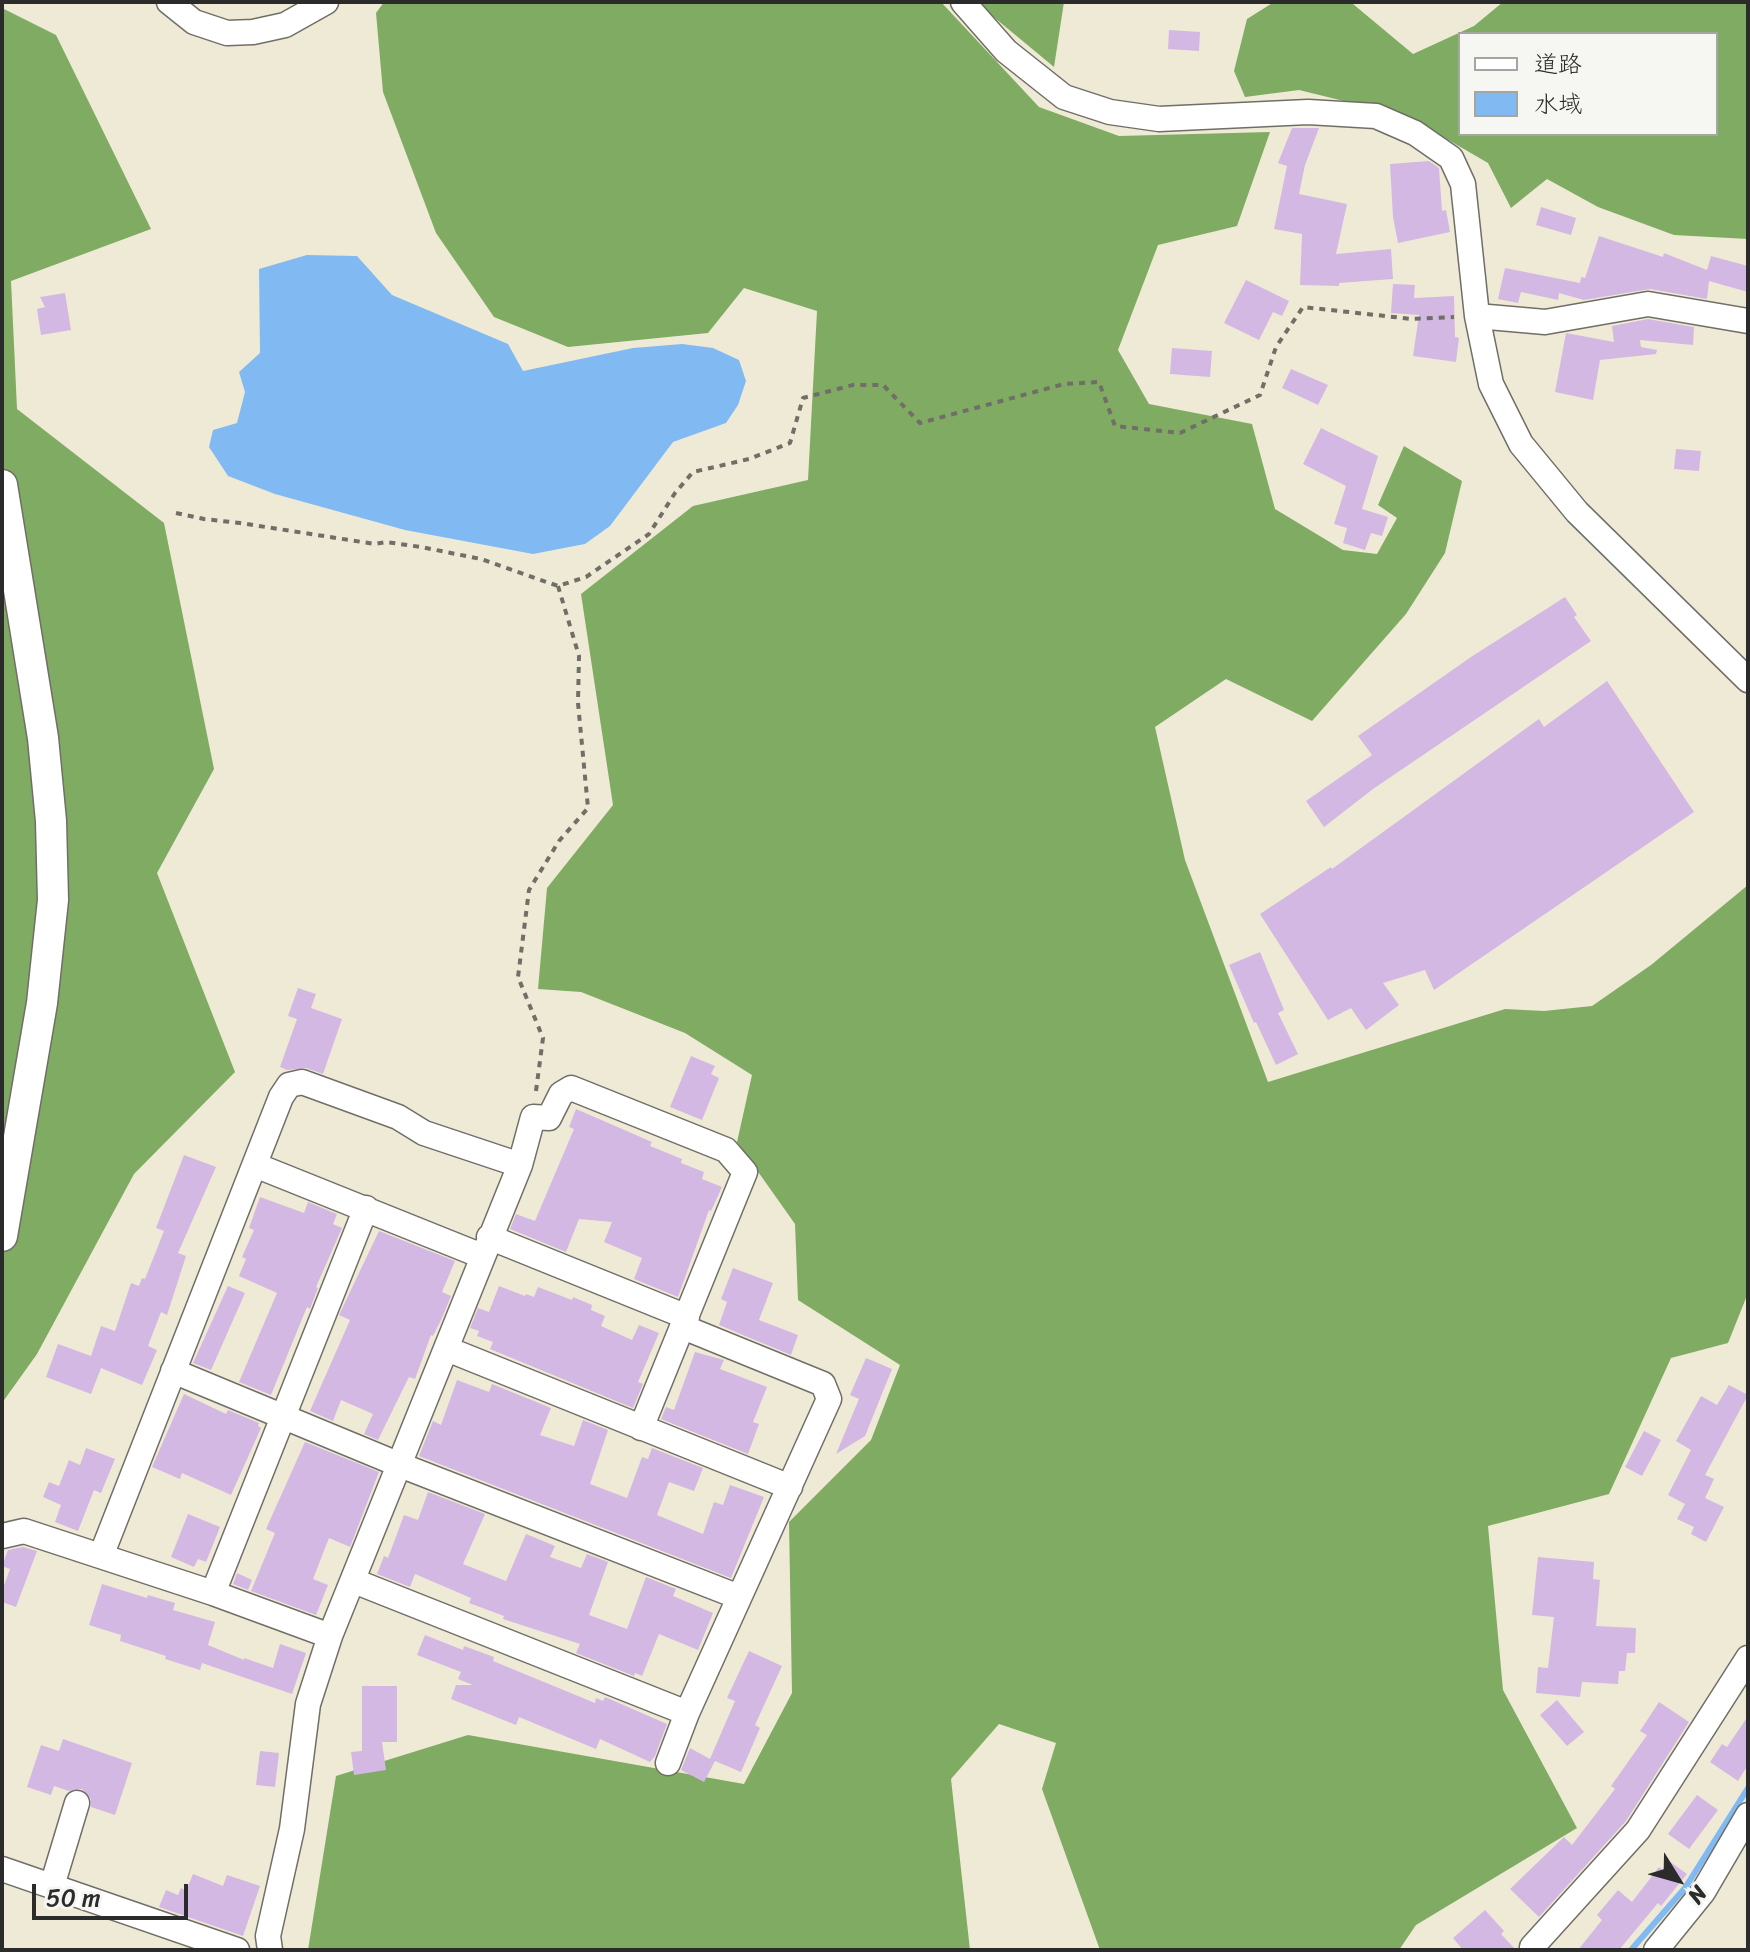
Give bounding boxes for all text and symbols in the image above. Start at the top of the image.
legend [1458,32,1718,136]
text: 道路 [1534,43,1582,85]
text: 水域 [1534,83,1582,125]
north arrow [1638,1840,1718,1920]
scale bar [36,1868,192,1918]
text: 50 m [46,1877,101,1919]
text: N [1677,1877,1718,1913]

